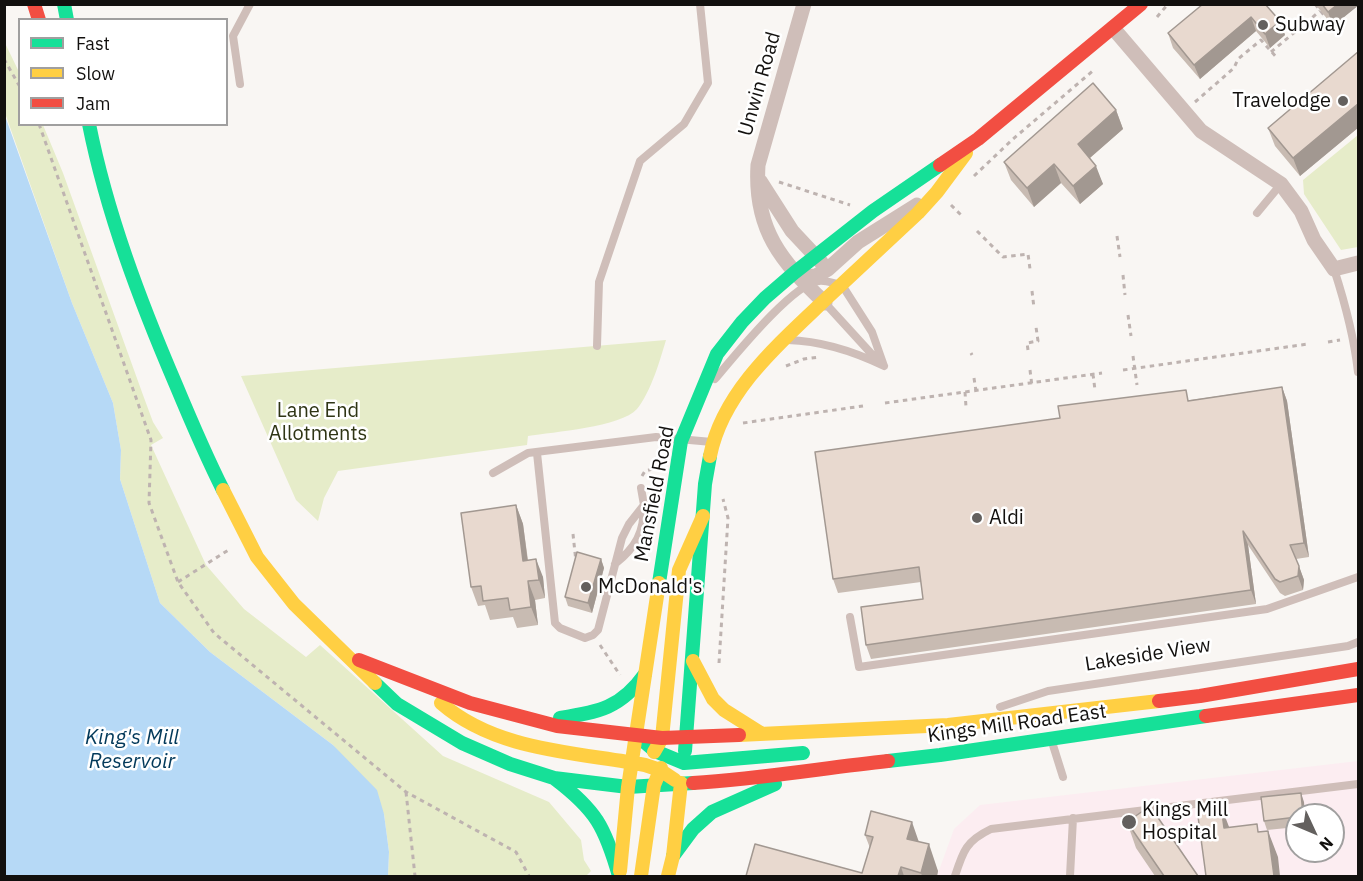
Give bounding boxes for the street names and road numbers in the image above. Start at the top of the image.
street label: Unwin Road [734,29,786,139]
street label: Mansfield Road [630,424,680,564]
street label: Lakeside View [1083,633,1213,677]
street label: Kings Mill Road East [926,700,1108,748]

